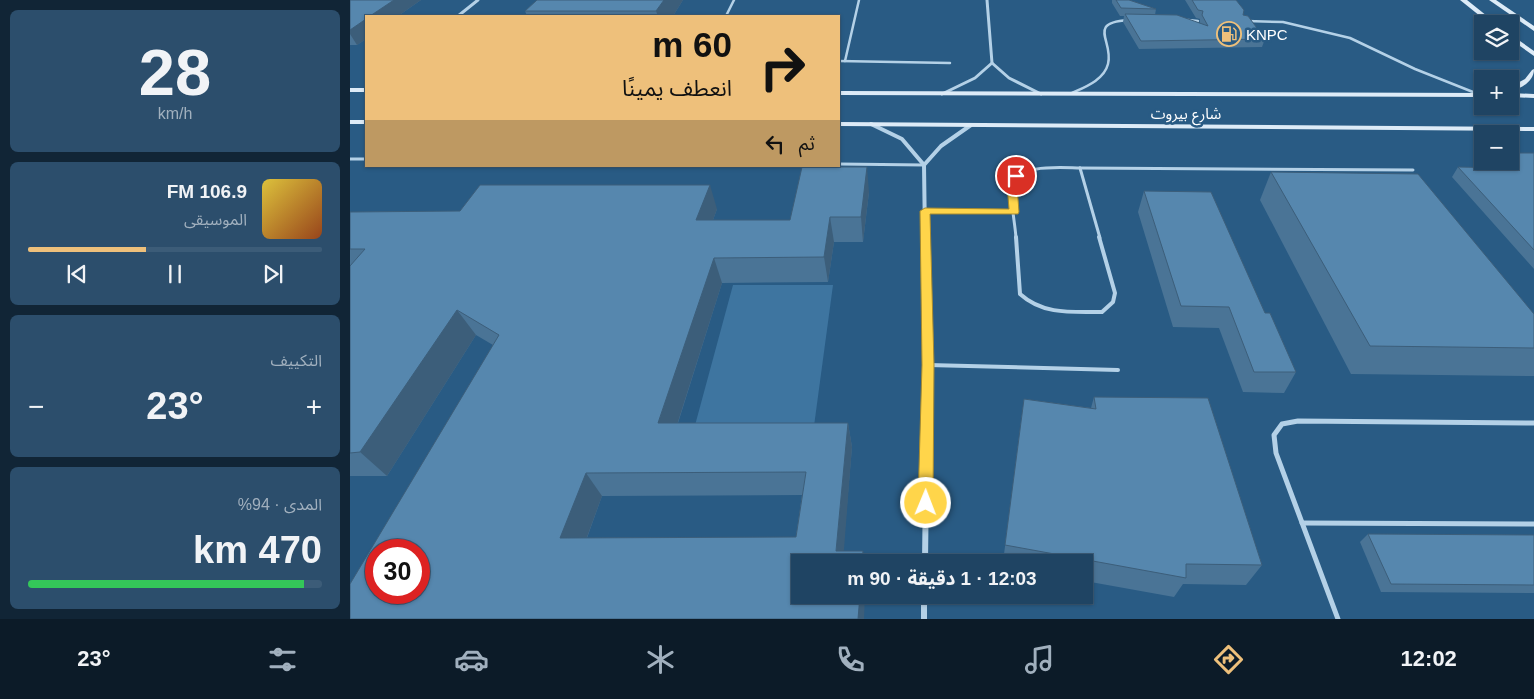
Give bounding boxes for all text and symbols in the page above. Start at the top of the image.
map controls [1474,15,1519,170]
button: layers [1474,15,1519,60]
fuel station icon: KNPC [1216,21,1242,47]
text: 60 m [652,25,732,64]
place label: KNPC [1246,26,1288,43]
icon: right [750,35,815,100]
text: 28 [139,36,211,109]
button: + [1474,70,1519,115]
text: انعطف يمينًا [622,76,732,101]
text: km/h [158,105,192,122]
street label: شارع بيروت [1151,105,1222,126]
button: − [1474,125,1519,170]
icon: left [761,130,789,158]
text: ثم [799,133,815,154]
pin [995,155,1037,197]
icon: arrive [1002,162,1030,190]
text: 106.9 FM [167,181,247,202]
text: الموسيقى [184,211,247,228]
icon: previous [63,260,91,288]
icon: pause [161,260,189,288]
icon: next [259,260,287,288]
text: التكييف [270,352,322,369]
text: 23° [146,385,204,427]
text: − [28,391,44,422]
text: + [306,391,322,422]
position arrow [899,476,951,528]
text: المدى · 94% [238,496,322,513]
text: 470 km [193,529,322,571]
speed limit sign: 30 [365,539,430,604]
text: 12:03 · 1 دقيقة · 90 m [847,568,1037,589]
icon: filters [265,642,300,677]
icon: car [454,642,489,677]
icon: climate [643,642,678,677]
icon: phone [833,642,868,677]
icon: music [1022,642,1057,677]
icon: directions [1211,642,1246,677]
text: 23° [77,646,111,671]
text: 12:02 [1401,646,1457,671]

